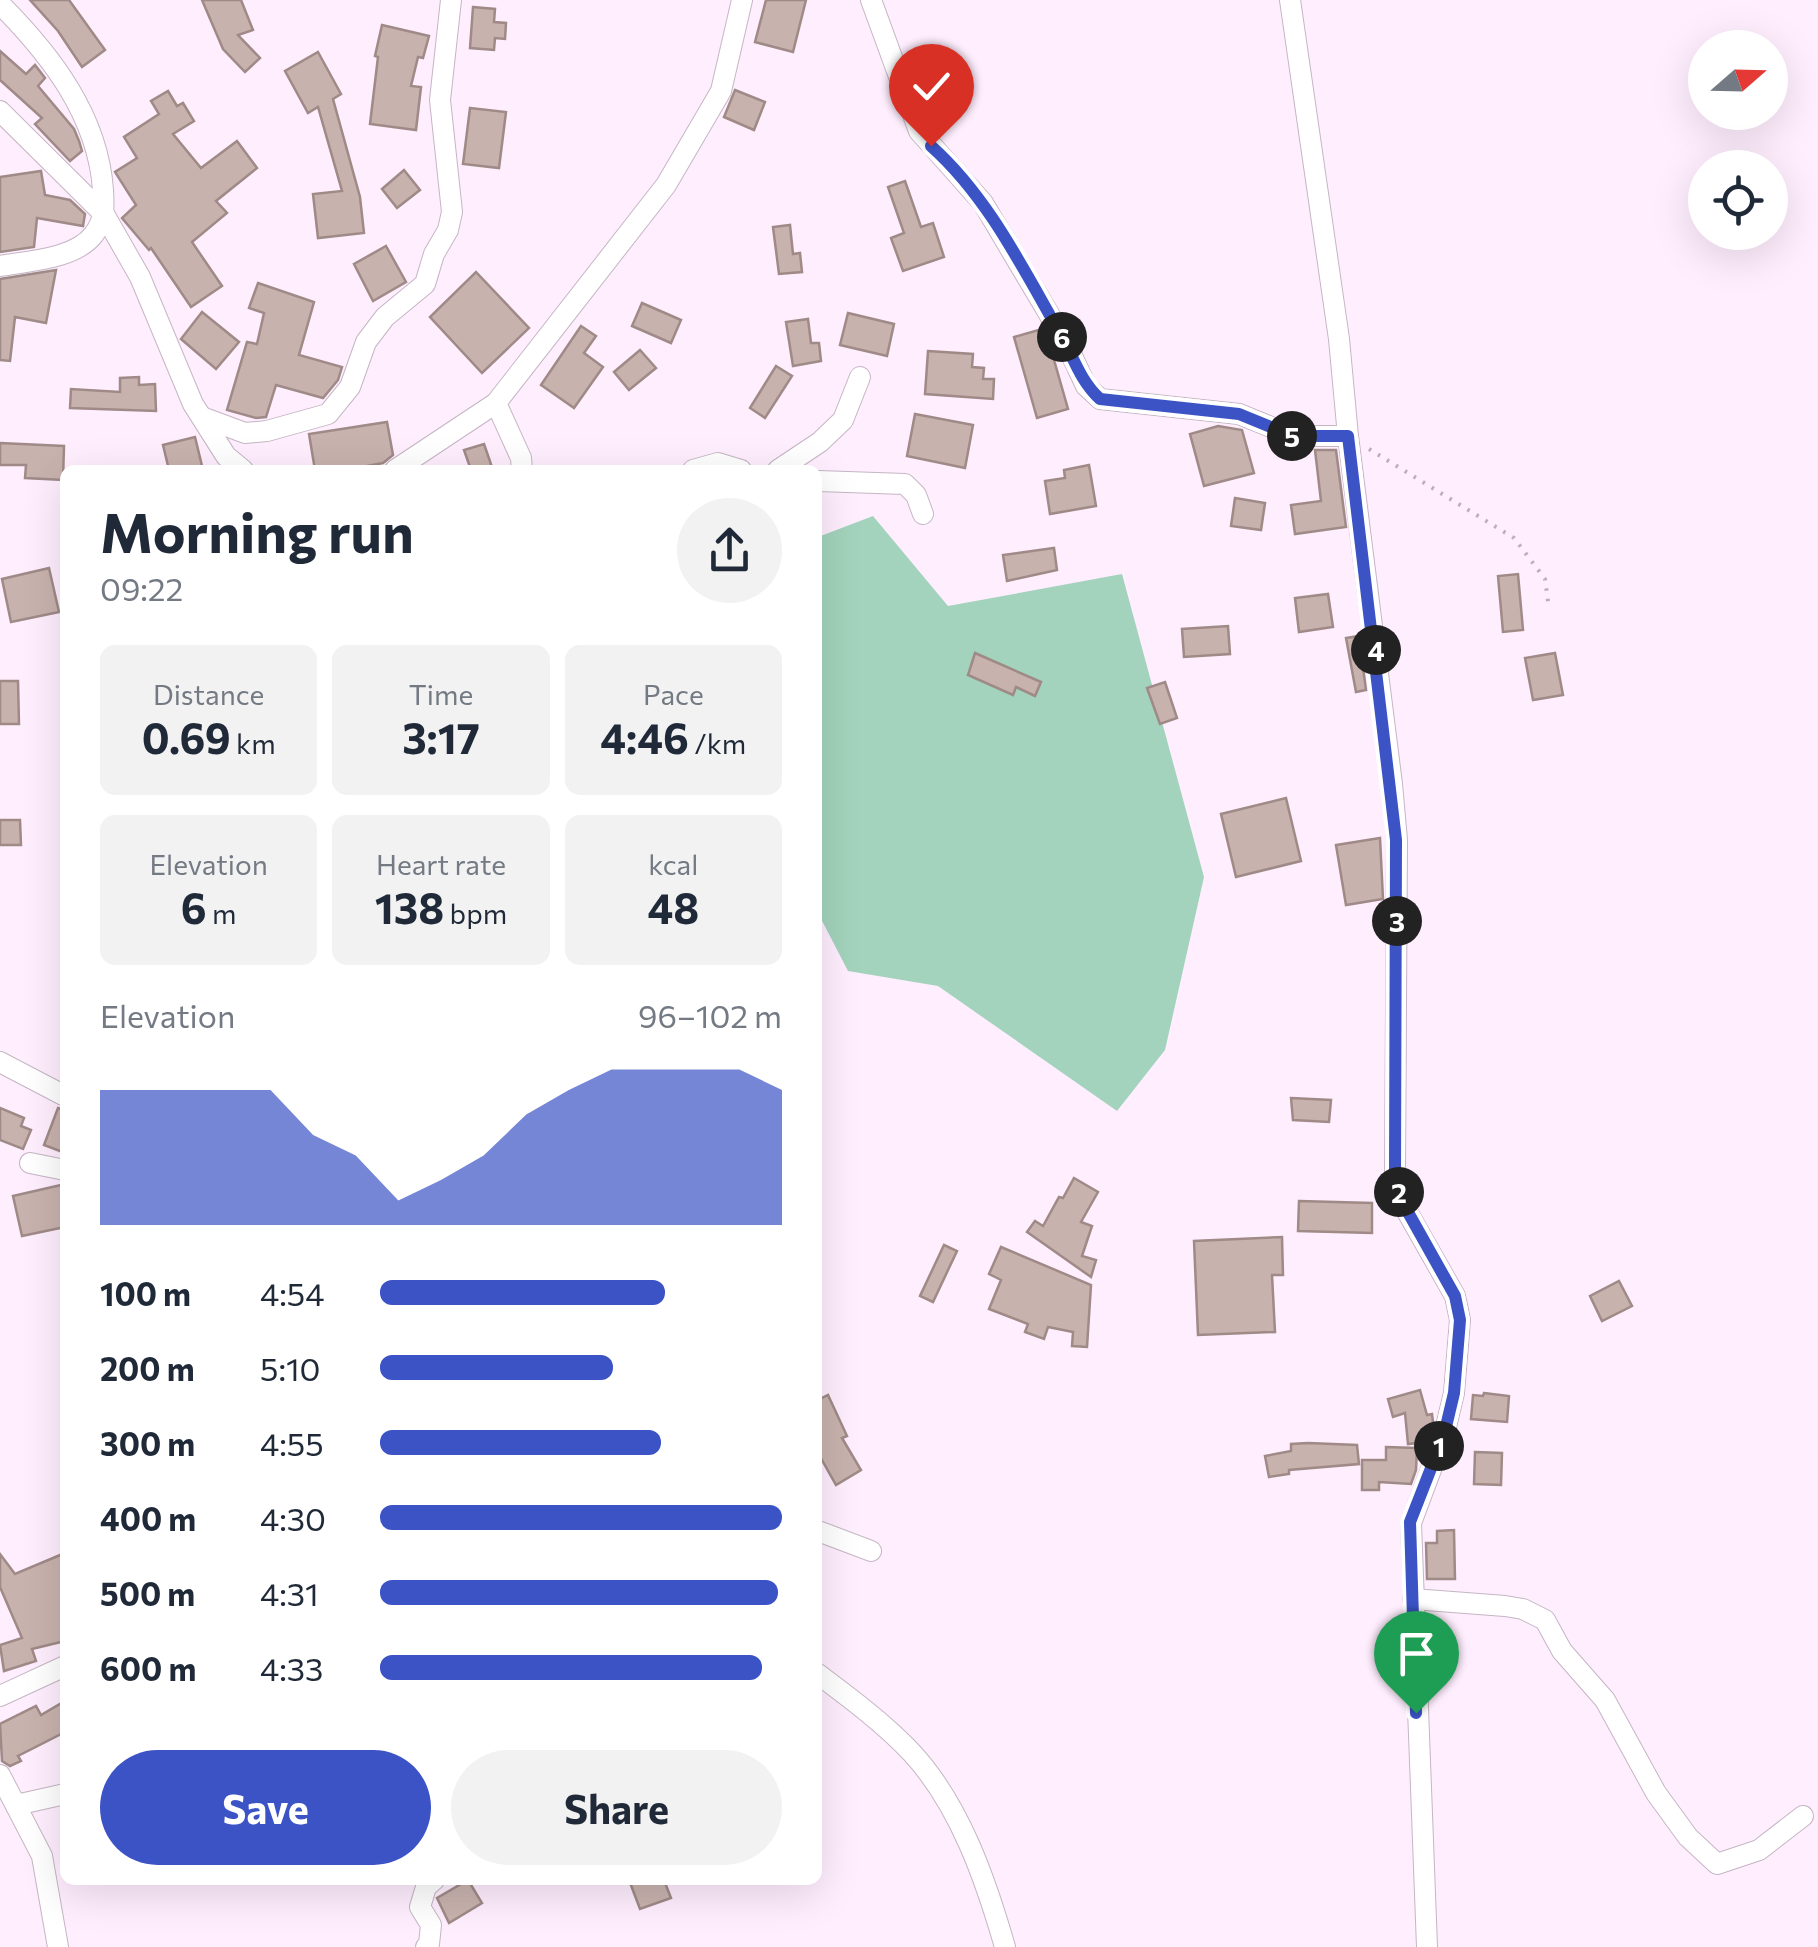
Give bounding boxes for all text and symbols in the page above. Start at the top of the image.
north arrow [1688,30,1788,130]
map controls [1688,30,1788,250]
pin [889,44,974,147]
icon: check [904,59,959,114]
button: locate [1688,150,1788,250]
pin: 6 [1037,312,1087,362]
text: 6 [1053,320,1071,354]
pin: 5 [1267,411,1317,461]
text: 5 [1284,419,1300,453]
text: Morning run [100,497,414,564]
button: share [677,498,782,603]
text: 09:22 [100,568,183,608]
pin: 4 [1351,625,1401,675]
text: 4 [1367,633,1385,667]
text: Distance [153,677,264,711]
text: Time [409,677,473,711]
text: Pace [643,677,704,711]
text: 0.69 [142,711,231,763]
text: 3:17 [402,711,480,763]
text: 4:46 [600,711,689,763]
text: km [231,726,276,760]
text: /km [689,726,746,760]
text: Elevation [150,847,268,881]
text: Heart rate [376,847,506,881]
text: kcal [648,847,698,881]
text: 6 [181,881,207,933]
text: 138 [375,881,444,933]
text: 48 [647,881,699,933]
text: m [207,896,237,930]
text: bpm [444,896,507,930]
pin: 3 [1372,896,1422,946]
text: 3 [1389,904,1405,938]
text: Elevation [100,995,235,1035]
text: 96–102 m [638,995,782,1035]
pin: 2 [1374,1167,1424,1217]
text: 2 [1391,1175,1407,1209]
text: 100 m [100,1273,191,1313]
text: 4:54 [260,1273,324,1313]
text: 200 m [100,1348,195,1388]
text: 5:10 [260,1348,321,1388]
pin: 1 [1414,1421,1464,1471]
text: 300 m [100,1423,195,1463]
text: 4:55 [260,1423,324,1463]
text: 1 [1433,1429,1445,1463]
text: 400 m [100,1498,196,1538]
text: 4:30 [260,1498,326,1538]
text: 500 m [100,1573,195,1613]
text: 4:31 [260,1573,319,1613]
pin [1374,1611,1459,1714]
icon: arrive [1389,1626,1444,1681]
text: 600 m [100,1648,196,1688]
text: 4:33 [260,1648,323,1688]
button: Save [100,1750,431,1865]
button: Share [451,1750,782,1865]

